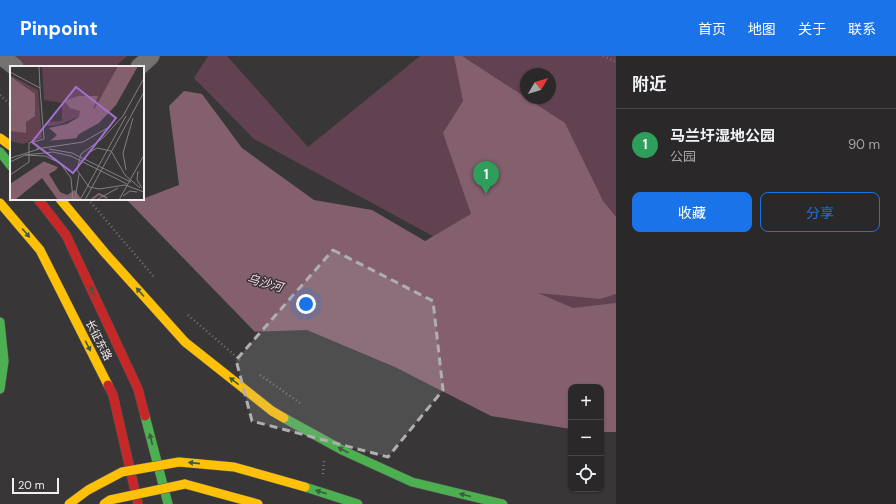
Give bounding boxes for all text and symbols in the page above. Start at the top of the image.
text: Pinpoint [20,16,98,41]
text: 首页 [698,20,726,38]
text: 地图 [748,20,776,38]
text: 关于 [798,20,826,38]
text: 联系 [848,20,876,38]
inset map [10,66,144,200]
north arrow [520,68,556,104]
text: 附近 [632,73,666,95]
text: 马兰圩湿地公园 [670,126,775,146]
text: 1 [643,136,647,153]
text: 90 m [848,136,880,153]
text: 公园 [670,148,696,165]
pin: 1 [473,161,499,194]
button: 收藏 [632,192,752,232]
button: 分享 [760,192,880,232]
one-way arrow [21,228,30,238]
water label: 乌沙河 [245,270,286,296]
one-way arrow [89,285,95,296]
one-way arrow [135,286,144,297]
your location [296,294,316,314]
street label: 长征东路 [83,317,115,363]
one-way arrow [85,340,92,352]
one-way arrow [228,376,239,385]
map controls [568,384,604,492]
button: + [568,384,604,420]
button: − [568,420,604,456]
one-way arrow [148,433,154,445]
one-way arrow [337,447,349,453]
button: locate [568,456,604,492]
one-way arrow [188,460,200,467]
scale bar [12,476,59,495]
text: 20 m [18,478,44,492]
one-way arrow [314,489,326,495]
one-way arrow [459,491,471,497]

